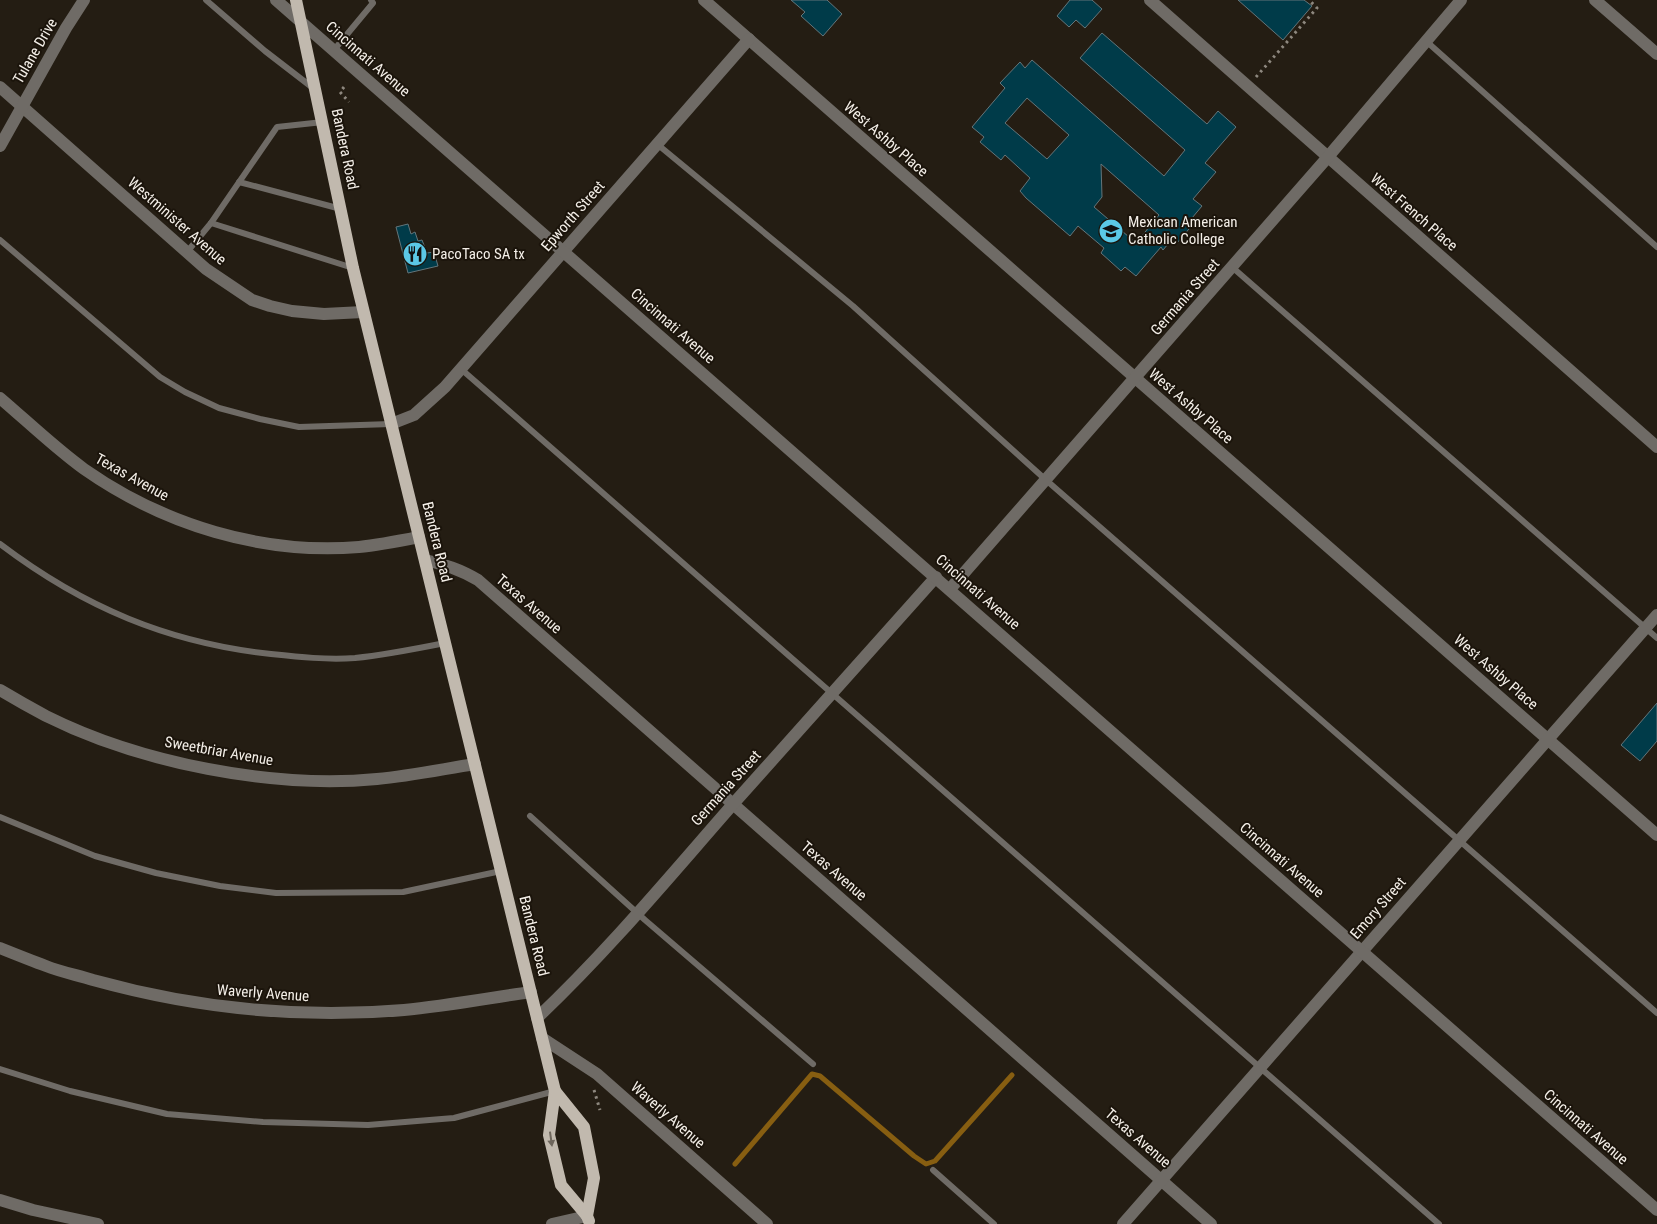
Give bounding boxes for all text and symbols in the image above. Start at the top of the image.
street label: Tulane Drive [9,15,61,87]
street label: Cincinnati Avenue [322,17,414,101]
street label: West Ashby Place [840,98,932,180]
street label: Bandera Road [328,107,362,191]
street label: West French Place [1367,169,1461,255]
street label: Westminister Avenue [124,173,230,269]
street label: Epworth Street [538,177,608,255]
place label: Mexican American Catholic College [1128,213,1238,248]
school or university icon: Mexican American Catholic College [1098,218,1124,244]
restaurant icon: PacoTaco SA tx [402,241,428,267]
place label: PacoTaco SA tx [432,245,525,263]
street label: Germania Street [1147,255,1223,339]
street label: Cincinnati Avenue [627,284,719,368]
street label: West Ashby Place [1145,365,1237,447]
street label: Texas Avenue [92,449,172,505]
street label: Bandera Road [418,500,456,584]
street label: Cincinnati Avenue [932,550,1024,634]
street label: Texas Avenue [492,571,566,637]
street label: West Ashby Place [1450,631,1542,713]
street label: Sweetbriar Avenue [163,733,275,769]
street label: Germania Street [687,747,765,829]
street label: Cincinnati Avenue [1236,818,1328,902]
street label: Texas Avenue [797,838,871,904]
street label: Emory Street [1346,873,1410,943]
street label: Bandera Road [515,894,553,978]
street label: Waverly Avenue [216,981,310,1005]
street label: Waverly Avenue [627,1078,709,1152]
street label: Cincinnati Avenue [1540,1085,1632,1169]
street label: Texas Avenue [1101,1105,1175,1171]
one-way arrow [547,1131,555,1147]

